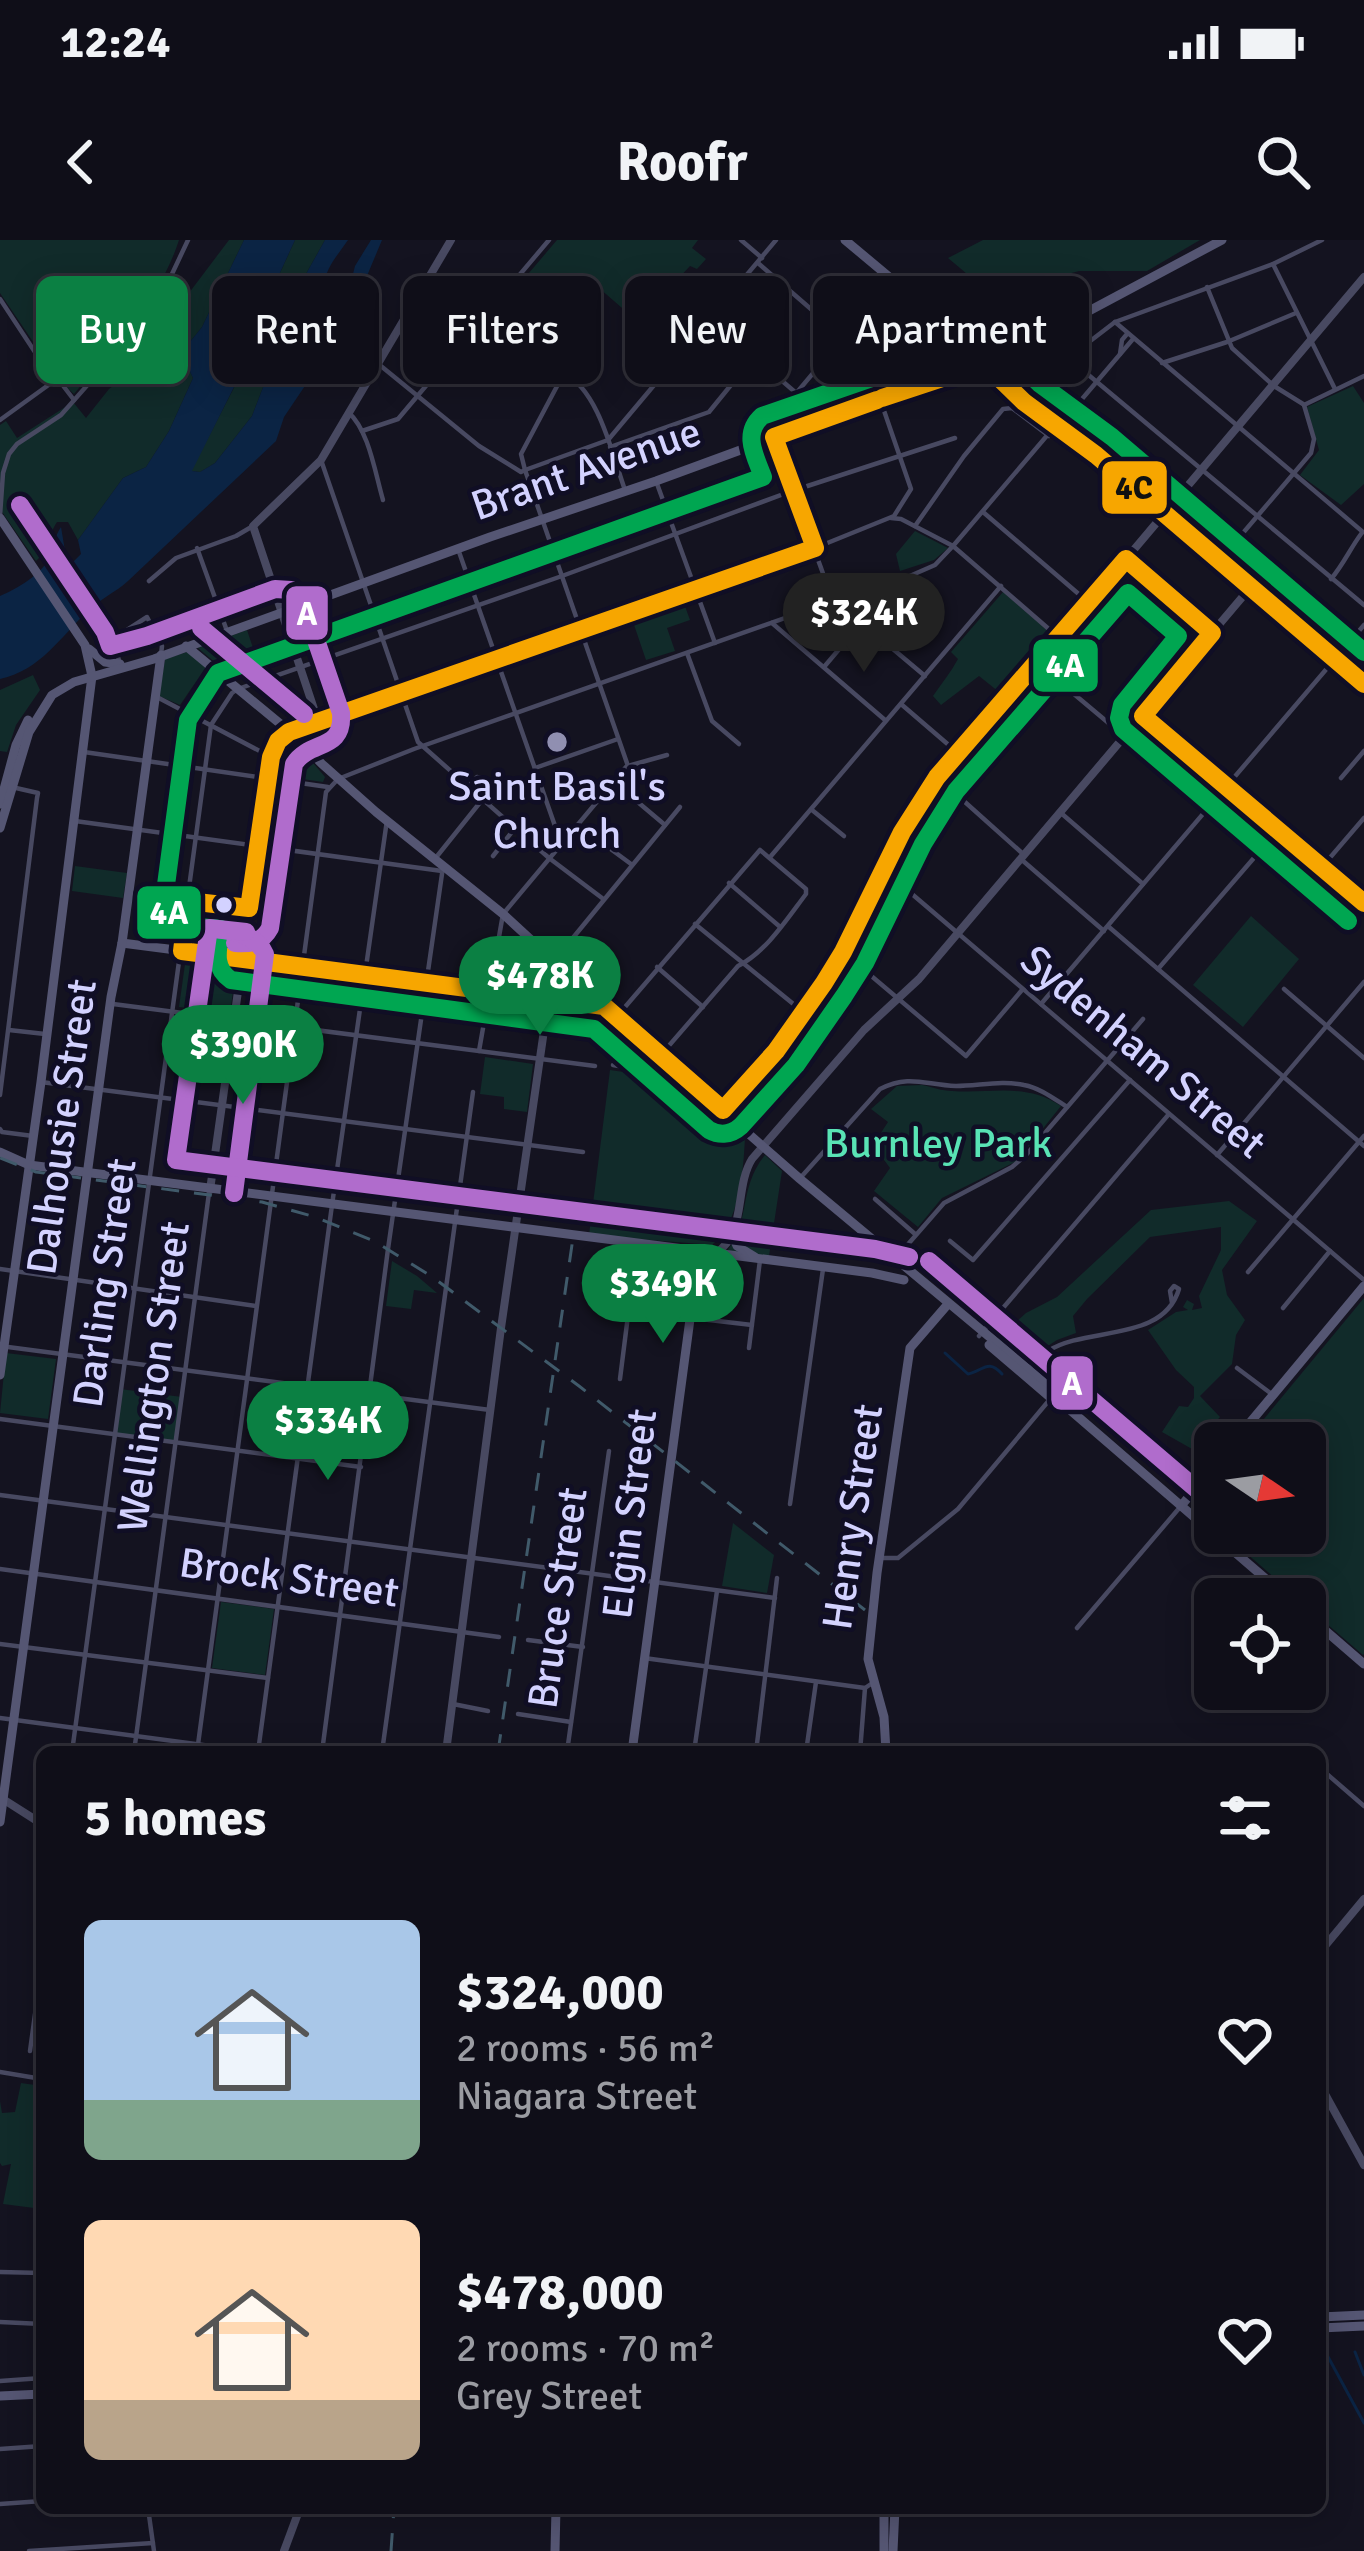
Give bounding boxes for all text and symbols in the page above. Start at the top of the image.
text: 12:24 [60,15,170,70]
icon: back [48,129,114,195]
text: Roofr [617,129,747,196]
icon: search [1250,129,1316,195]
chip: Buy [36,276,188,384]
chip: Rent [212,276,379,384]
chip: Filters [403,276,601,384]
chip: New [625,276,789,384]
chip: Apartment [813,276,1089,384]
street label: Brant Avenue [464,406,708,532]
line badge: 4C [1100,459,1169,516]
text: 4C [1115,468,1153,509]
pin: $324K [780,573,948,675]
line badge: A [284,584,330,642]
text: $324K [810,588,918,636]
text: A [296,594,318,635]
line badge: 4A [1031,637,1100,694]
text: 4A [1046,646,1084,687]
marker: Saint Basil's Church [544,729,570,755]
place label: Saint Basil's Church [448,761,666,860]
line badge: 4A [135,884,203,941]
text: 4A [150,893,188,934]
unlabelled marker [213,894,235,916]
street label: Sydenham Street [1010,935,1276,1169]
pin: $478K [456,936,624,1038]
text: $478K [486,951,594,999]
street label: Dalhousie Street [16,976,108,1278]
pin: $390K [159,1005,327,1107]
text: $390K [189,1020,297,1068]
park label: Burnley Park [824,1118,1052,1169]
street label: Darling Street [62,1155,148,1411]
street label: Wellington Street [107,1218,201,1536]
pin: $349K [579,1244,747,1346]
text: $349K [609,1259,717,1307]
line badge: A [1049,1354,1095,1412]
text: A [1061,1364,1083,1405]
pin: $334K [244,1381,412,1483]
text: $334K [274,1396,382,1444]
street label: Henry Street [812,1401,894,1633]
street label: Elgin Street [592,1406,668,1622]
north arrow [1194,1422,1326,1554]
map controls [1194,1422,1326,1710]
street label: Bruce Street [517,1484,599,1712]
street label: Brock Street [176,1537,402,1619]
button: locate [1194,1578,1326,1710]
icon: filters [1212,1785,1278,1851]
text: 5 homes [84,1787,266,1850]
text: $324,000 [456,1961,664,2024]
icon: home [180,1968,324,2112]
icon: heart [1212,2007,1278,2073]
text: 2 rooms · 56 m² [456,2024,715,2072]
text: Niagara Street [456,2072,697,2120]
text: $478,000 [456,2261,664,2324]
icon: home [180,2268,324,2412]
icon: heart [1212,2307,1278,2373]
text: 2 rooms · 70 m² [456,2324,715,2372]
text: Grey Street [456,2372,642,2420]

